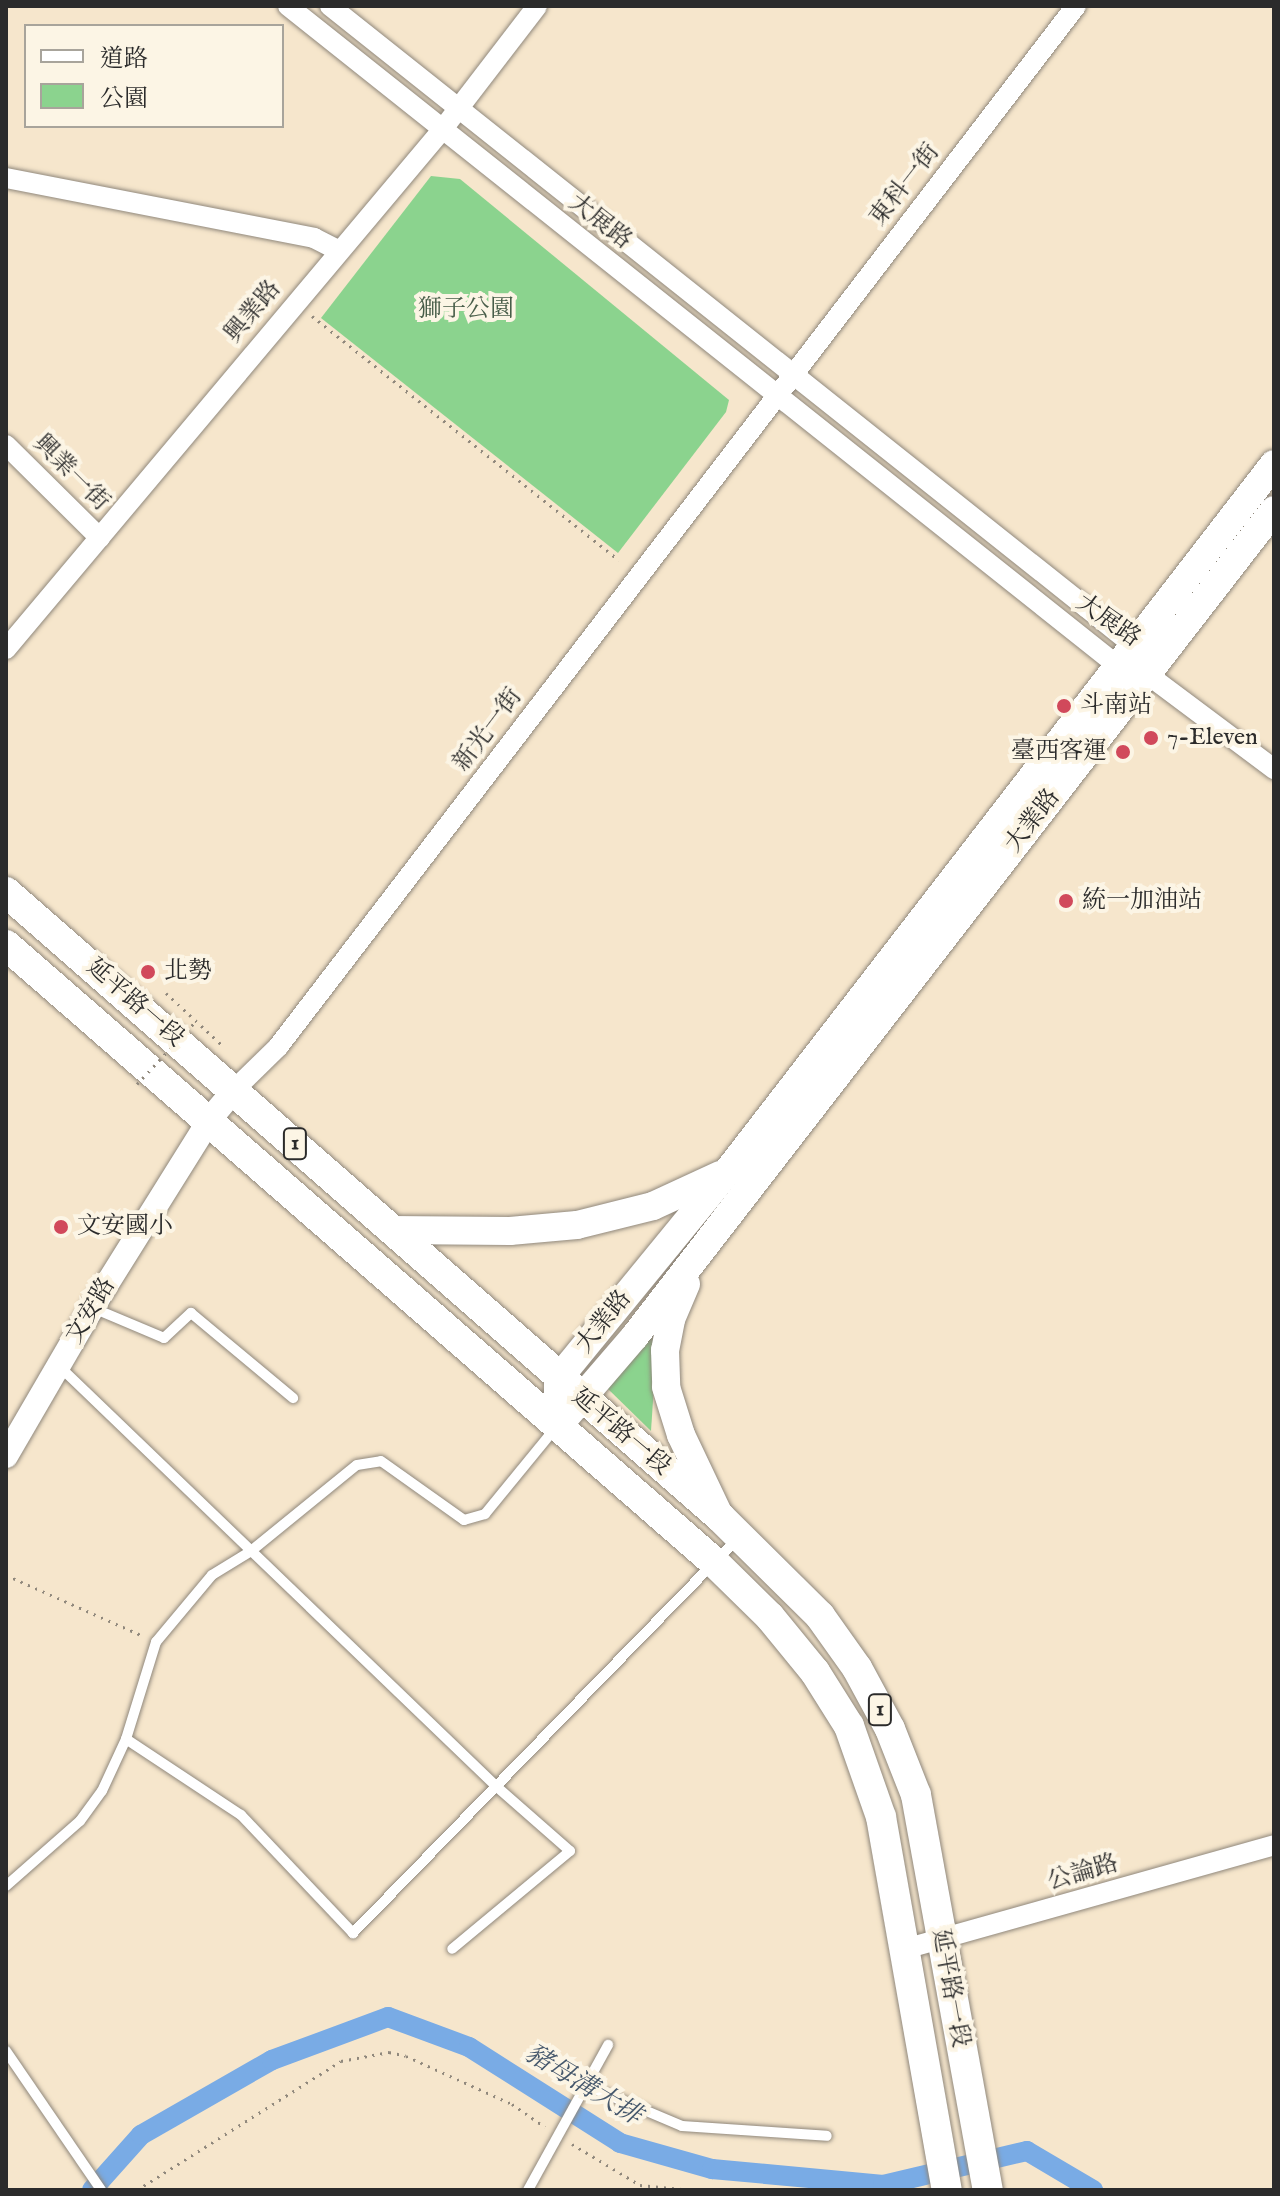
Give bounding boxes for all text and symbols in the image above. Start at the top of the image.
legend [24,24,284,128]
text: 道路 [100,44,148,75]
text: 公園 [100,84,148,115]
street label: 東科一街 [864,138,946,232]
street label: 大展路 [563,188,637,256]
street label: 興業路 [219,275,287,349]
park label: 獅子公園 [418,296,514,324]
street label: 興業一街 [27,429,115,517]
street label: 大展路 [1070,589,1146,653]
street label: 新光一街 [448,683,528,777]
place label: 斗南站 [1080,692,1152,720]
marker: 斗南站 [1055,697,1073,715]
place label: 7-Eleven [1167,724,1258,752]
marker: 7-Eleven [1142,729,1160,747]
place label: 臺西客運 [1011,738,1107,766]
marker: 臺西客運 [1114,743,1132,761]
street label: 大業路 [999,784,1067,858]
place label: 統一加油站 [1082,887,1202,915]
marker: 統一加油站 [1057,892,1075,910]
street label: 延平路一段 [80,953,190,1053]
place label: 北勢 [164,958,212,986]
marker: 北勢 [139,963,157,981]
road number: 1 [281,1126,309,1162]
place label: 文安國小 [77,1213,173,1241]
marker: 文安國小 [52,1218,70,1236]
street label: 文安路 [60,1273,122,1349]
street label: 大業路 [570,1285,638,1359]
street label: 延平路一段 [566,1382,676,1482]
road number: 1 [866,1692,894,1728]
street label: 公論路 [1044,1849,1122,1897]
street label: 延平路一段 [925,1926,975,2050]
water label: 豬母溝大排 [519,2038,647,2132]

